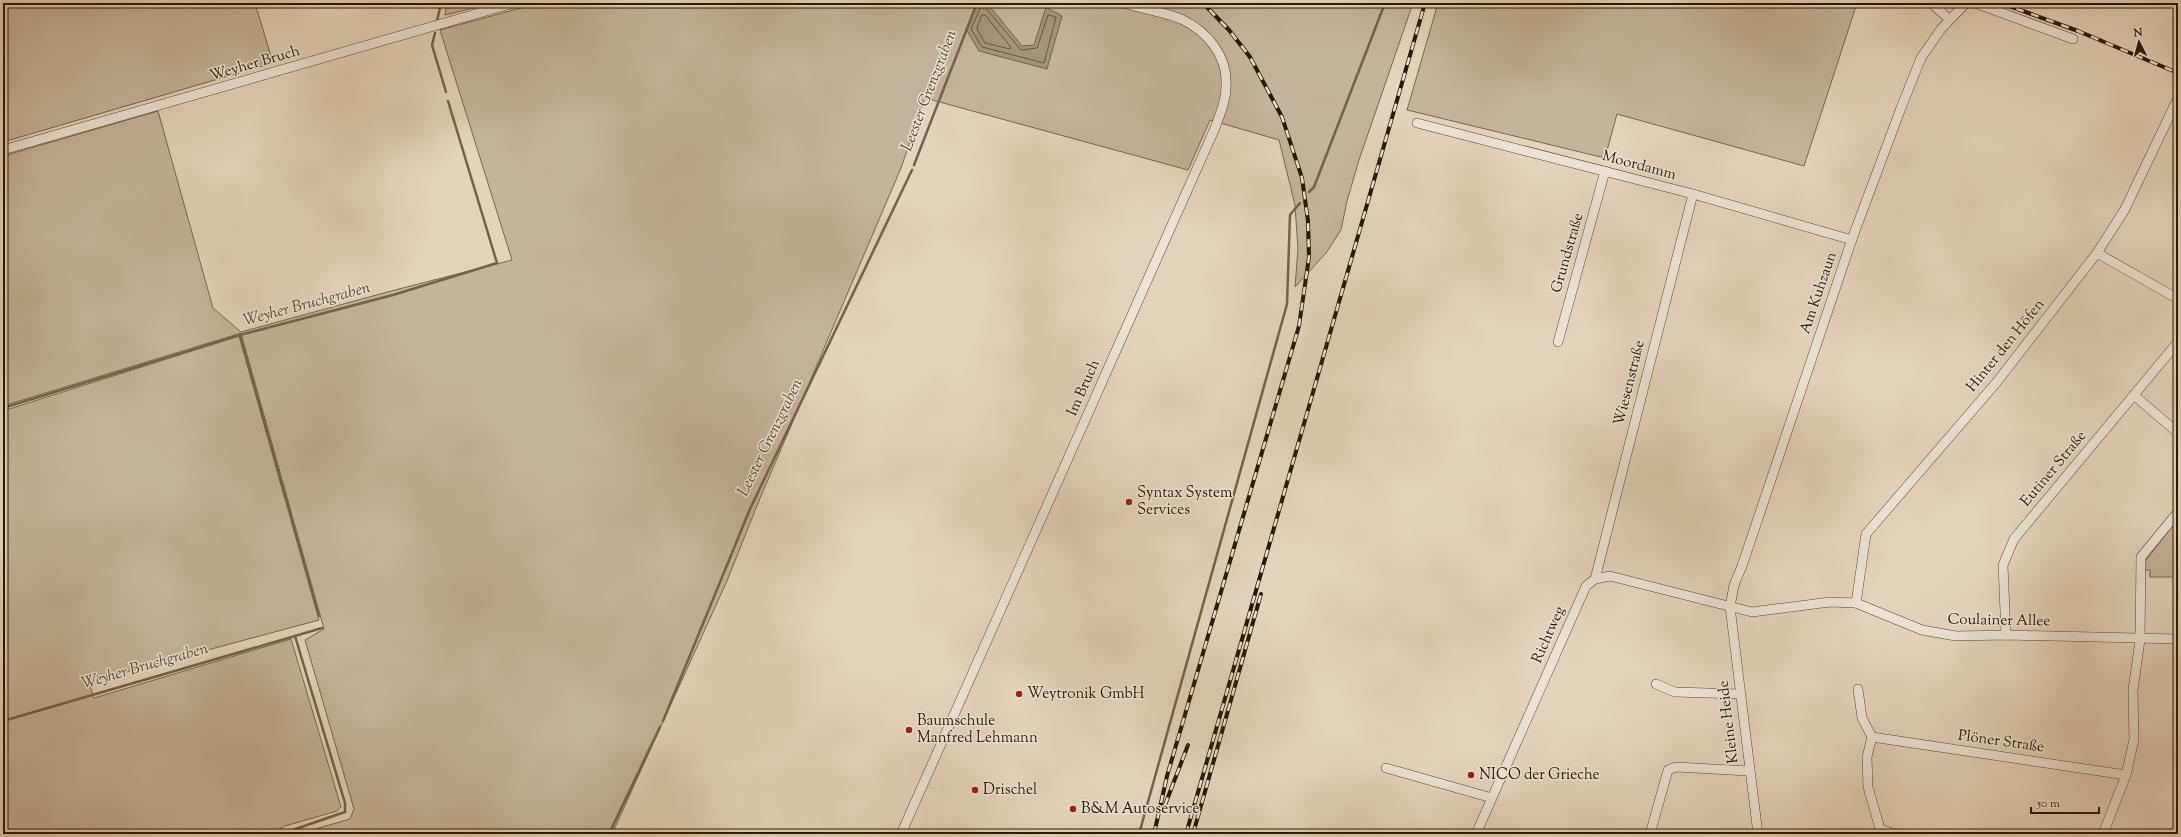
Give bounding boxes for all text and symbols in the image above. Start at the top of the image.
north arrow [2119,22,2159,62]
text: N [2132,25,2143,42]
water label: Leester Grenzgraben [896,26,964,155]
street label: Weyher Bruch [207,41,303,87]
street label: Moordamm [1600,146,1679,186]
street label: Grundstraße [1547,211,1589,295]
street label: Am Kuhzaun [1795,249,1843,337]
water label: Weyher Bruchgraben [241,277,374,333]
street label: Hinter den Höfen [1962,295,2050,397]
street label: Wiesenstraße [1609,338,1651,428]
street label: Im Bruch [1062,356,1106,420]
water label: Leester Grenzgraben [733,375,810,501]
street label: Eutiner Straße [2016,427,2092,511]
place label: Syntax System Services [1137,483,1233,521]
marker: Syntax System Services [1124,497,1134,507]
street label: Richtweg [1527,603,1571,667]
street label: Coulainer Allee [1947,610,2051,632]
water label: Weyher Bruchgraben [79,638,211,696]
street label: Kleine Heide [1713,679,1745,765]
place label: Weytronik GmbH [1027,684,1145,705]
marker: Weytronik GmbH [1014,689,1024,699]
place label: Baumschule Manfred Lehmann [917,711,1038,749]
marker: Baumschule Manfred Lehmann [904,725,914,735]
street label: Plöner Straße [1957,726,2045,758]
place label: NICO der Grieche [1479,765,1600,786]
marker: NICO der Grieche [1466,770,1476,780]
place label: Drischel [983,780,1037,801]
marker: Drischel [970,785,980,795]
scale bar [2031,789,2099,815]
text: 50 m [2036,795,2060,813]
place label: B&M Autoservice [1081,799,1200,820]
marker: B&M Autoservice [1068,804,1078,814]

